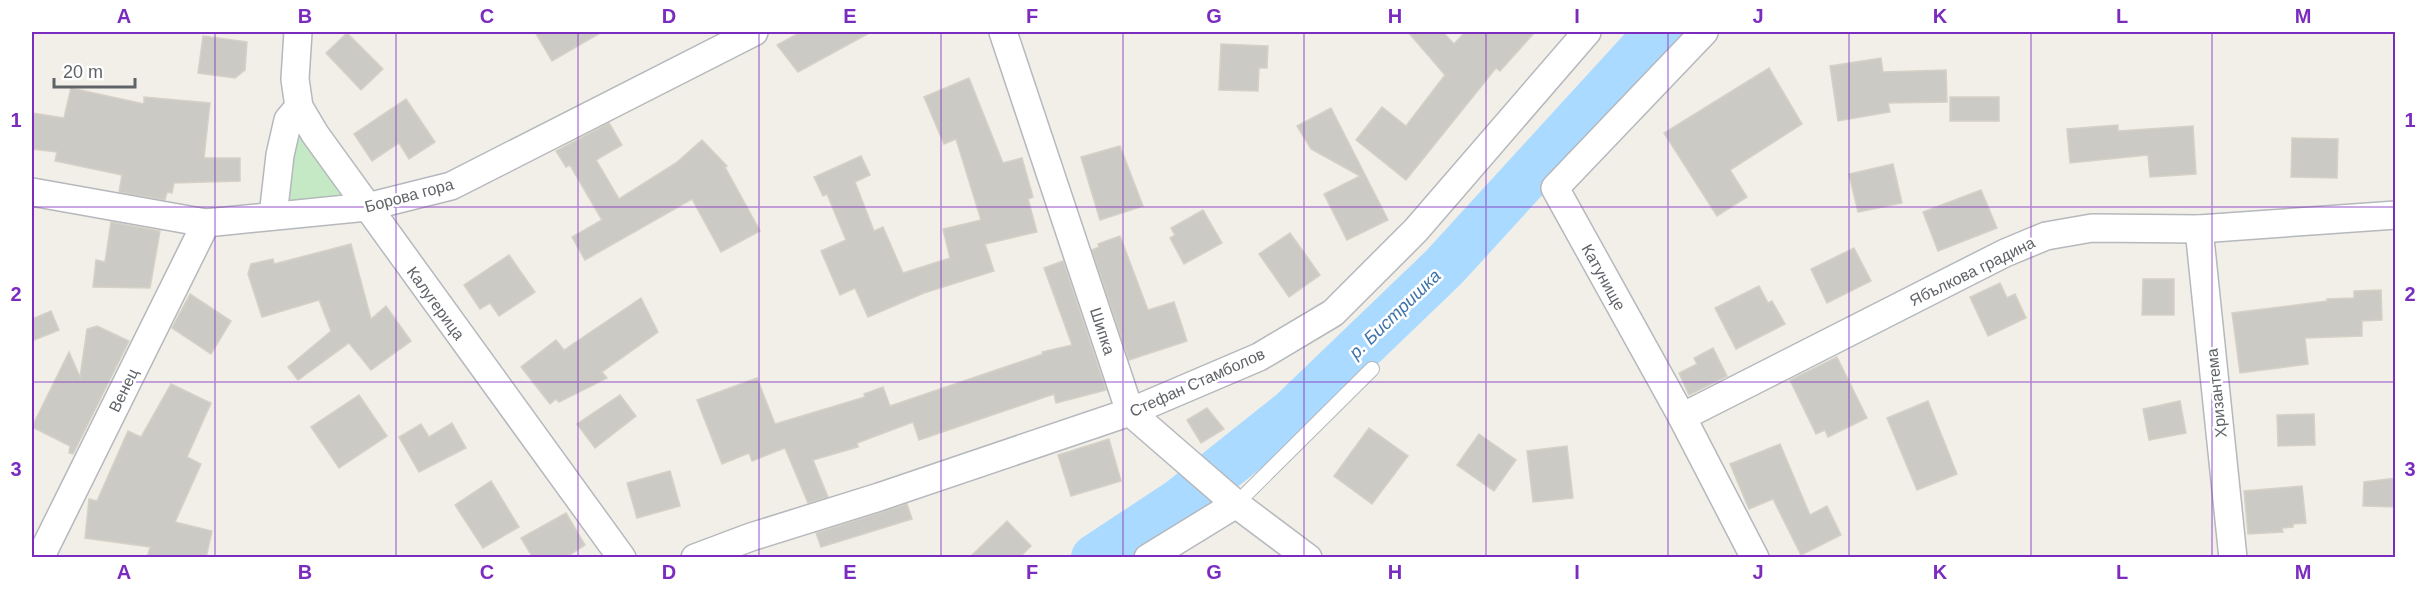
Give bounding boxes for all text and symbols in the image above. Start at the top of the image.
text: A [117,5,131,27]
text: B [298,5,312,27]
text: C [480,5,494,27]
text: D [662,5,676,27]
text: E [843,5,857,27]
text: F [1026,5,1038,27]
text: G [1206,5,1222,27]
text: H [1388,5,1402,27]
text: I [1574,5,1580,27]
text: J [1752,5,1764,27]
text: K [1933,5,1948,27]
text: L [2116,5,2128,27]
text: M [2295,5,2311,27]
scale bar [54,51,135,89]
text: 20 m [63,62,103,82]
text: 1 [10,109,22,131]
text: 1 [2404,109,2416,131]
street label: Борова гора [363,175,455,215]
street label: Ябълкова градина [1907,234,2038,309]
street label: Катунище [1578,241,1629,313]
street label: Калугерица [403,264,468,343]
water label: р. Бистришка [1345,265,1445,363]
text: 2 [10,283,22,305]
text: 2 [2404,283,2416,305]
street label: Шипка [1087,305,1118,357]
street label: Стефан Стамболов [1127,345,1267,420]
street label: Хризантема [2203,347,2230,438]
street label: Венец [106,366,141,415]
text: 3 [10,458,22,480]
text: 3 [2404,458,2416,480]
text: A [117,561,131,583]
text: B [298,561,312,583]
text: C [480,561,494,583]
text: D [662,561,676,583]
text: E [843,561,857,583]
text: F [1026,561,1038,583]
text: G [1206,561,1222,583]
text: H [1388,561,1402,583]
text: I [1574,561,1580,583]
text: J [1752,561,1764,583]
text: K [1933,561,1948,583]
text: L [2116,561,2128,583]
text: M [2295,561,2311,583]

